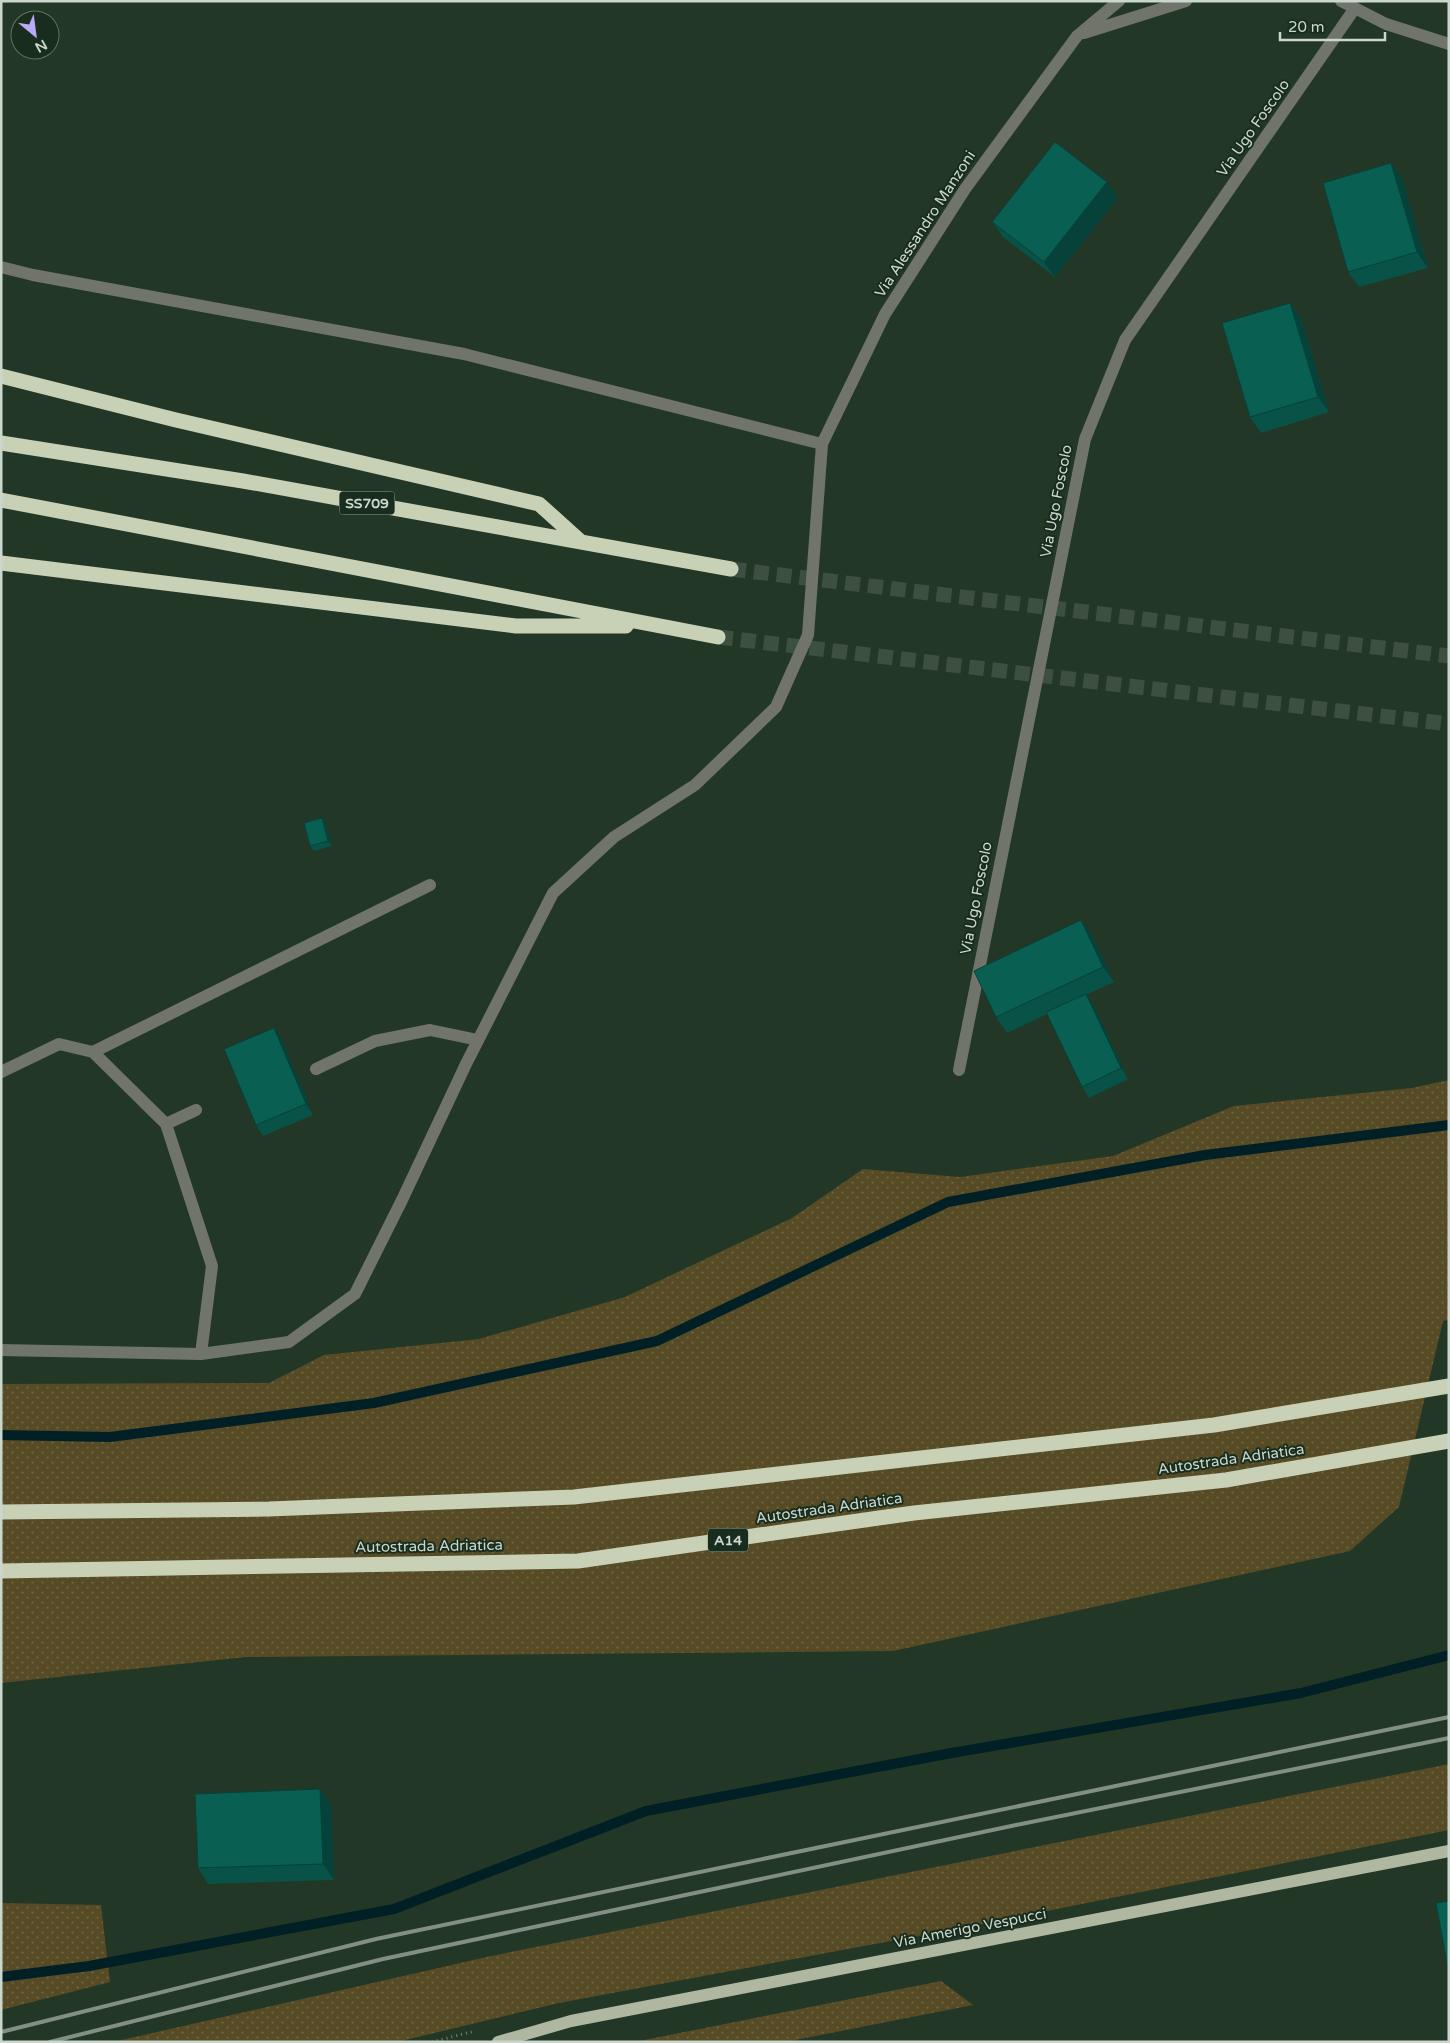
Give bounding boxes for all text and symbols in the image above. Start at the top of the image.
north arrow [10,10,60,60]
scale bar [1280,10,1385,42]
text: 20 m [1288,18,1325,36]
text: N [32,36,50,56]
street label: Via Ugo Foscolo [1213,76,1293,180]
street label: Via Alessandro Manzoni [871,147,979,301]
street label: Via Ugo Foscolo [1036,443,1076,559]
road number: SS709 [340,492,394,514]
street label: Via Ugo Foscolo [956,840,996,956]
street label: Autostrada Adriatica [1157,1440,1305,1478]
street label: Autostrada Adriatica [755,1489,903,1527]
road number: A14 [708,1528,748,1552]
street label: Autostrada Adriatica [355,1536,503,1556]
street label: Via Amerigo Vespucci [892,1904,1048,1952]

